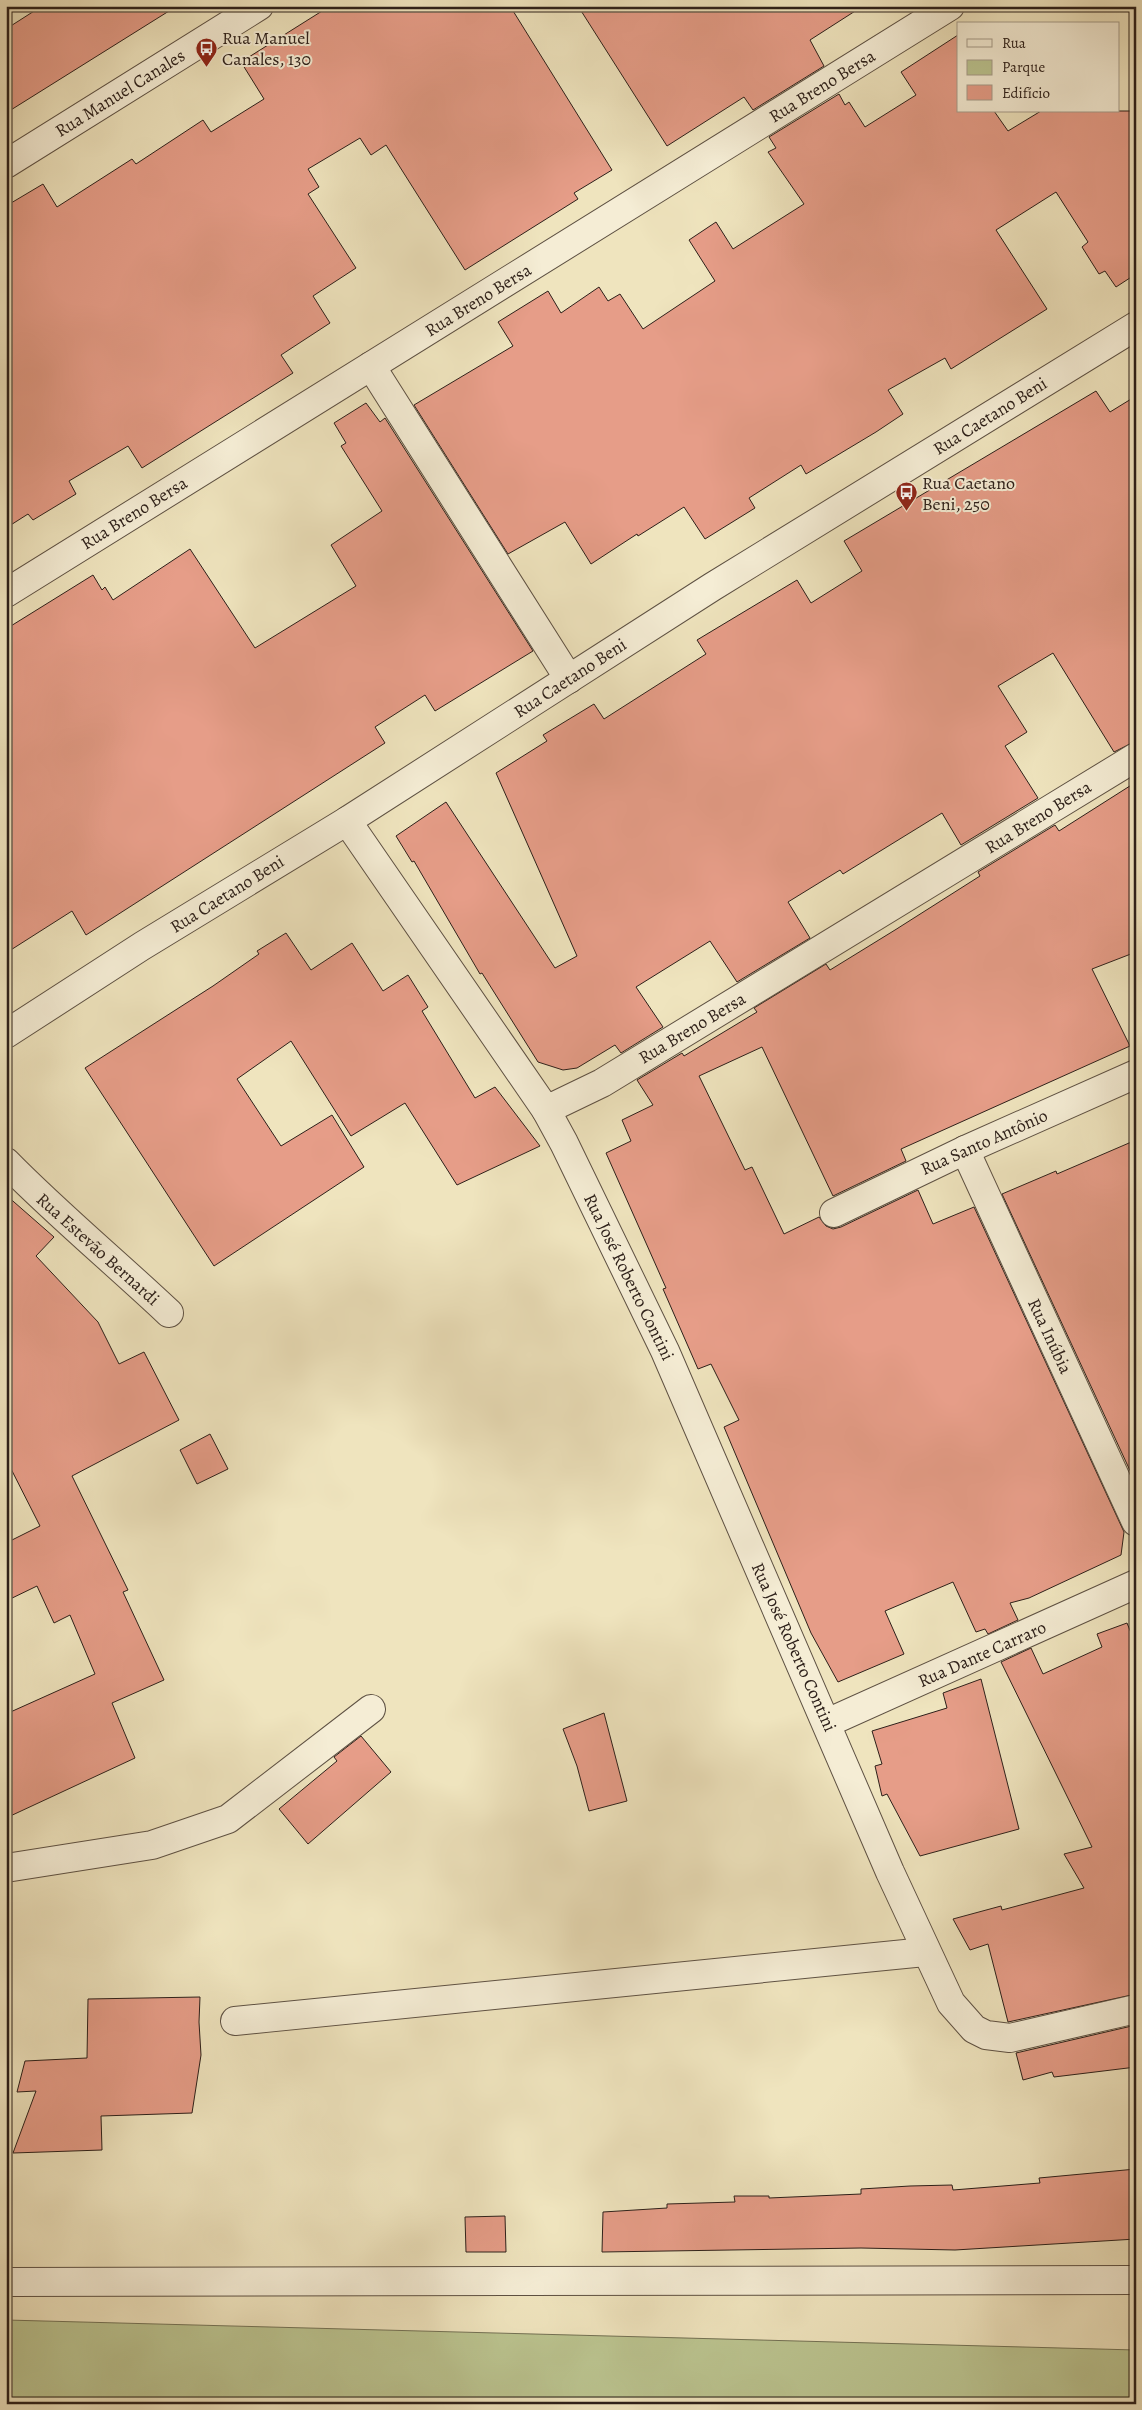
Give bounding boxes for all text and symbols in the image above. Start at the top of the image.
legend [957,22,1120,112]
place label: Rua Manuel Canales, 130 [222,26,311,71]
text: Rua [1002,33,1026,53]
bus stop icon: Rua Manuel Canales, 130 [194,36,218,67]
street label: Rua Manuel Canales [51,43,189,143]
street label: Rua Breno Bersa [764,43,880,128]
text: Parque [1002,57,1045,77]
text: Edifício [1002,83,1050,103]
street label: Rua Breno Bersa [420,257,536,342]
street label: Rua Caetano Beni [928,371,1052,461]
street label: Rua Breno Bersa [76,470,192,555]
place label: Rua Caetano Beni, 250 [922,471,1015,516]
bus stop icon: Rua Caetano Beni, 250 [894,481,918,512]
street label: Rua Caetano Beni [509,632,631,724]
street label: Rua Breno Bersa [980,774,1096,859]
street label: Rua Caetano Beni [165,849,289,939]
street label: Rua Breno Bersa [634,986,751,1069]
street label: Rua Santo Antônio [917,1103,1051,1181]
street label: Rua Estevão Bernardi [31,1187,165,1311]
street label: Rua José Roberto Contini [578,1190,680,1364]
street label: Rua Inúbia [1022,1294,1078,1378]
street label: Rua José Roberto Contini [746,1559,842,1735]
street label: Rua Dante Carraro [914,1615,1050,1693]

